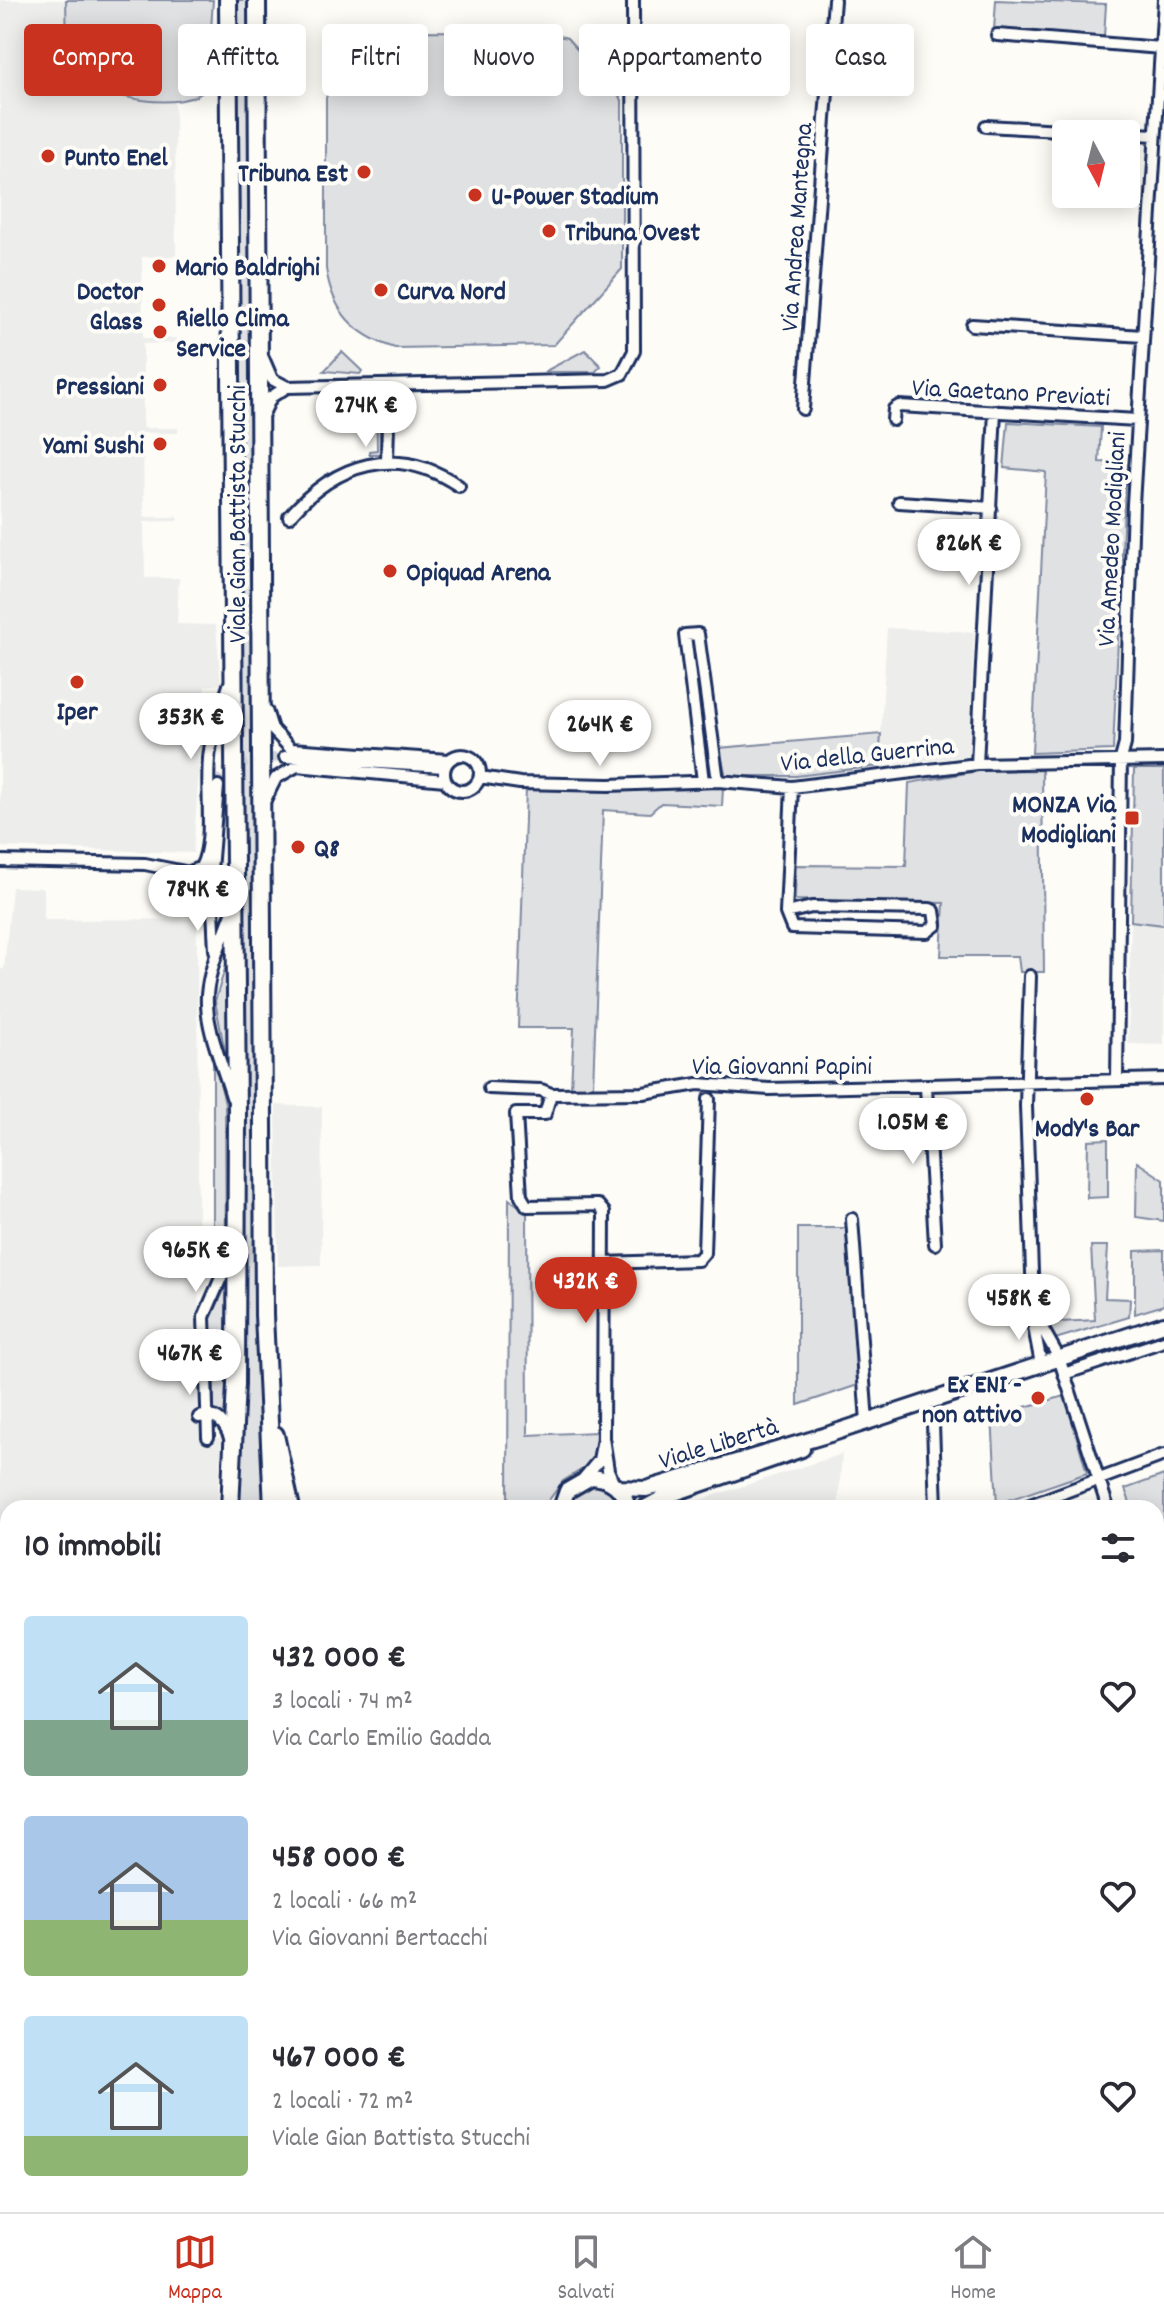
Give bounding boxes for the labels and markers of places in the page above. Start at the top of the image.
place label: Punto Enel [64,141,168,178]
marker: Punto Enel [39,147,57,165]
place label: Tribuna Est [238,157,348,194]
marker: Tribuna Est [355,163,373,181]
place label: U-Power Stadium [491,180,659,217]
marker: U-Power Stadium [466,186,484,204]
place label: Tribuna Ovest [565,216,701,253]
marker: Tribuna Ovest [540,222,558,240]
place label: Mario Baldrighi [175,251,320,288]
marker: Mario Baldrighi [150,257,168,275]
place label: Doctor Glass [77,275,143,342]
place label: Curva Nord [397,275,506,312]
marker: Curva Nord [372,281,390,299]
marker: Doctor Glass [150,296,168,314]
place label: Riello Clima Service [176,302,289,369]
marker: Riello Clima Service [151,323,169,341]
place label: Pressiani [55,370,144,407]
marker: Pressiani [151,376,169,394]
pin: 274K € [301,381,431,449]
place label: Yami Sushi [42,429,144,466]
marker: Yami Sushi [151,435,169,453]
pin: 826K € [904,519,1034,587]
place label: Opiquad Arena [406,556,551,593]
marker: Opiquad Arena [381,562,399,580]
marker: Iper [68,673,86,691]
pin: 353K € [126,693,256,761]
place label: Iper [56,695,98,732]
pin: 264K € [535,700,665,768]
place label: MONZA Via Modigliani [1012,788,1117,855]
marker: MONZA Via Modigliani [1123,809,1141,827]
place label: Q8 [314,832,340,869]
marker: Q8 [289,838,307,856]
pin: 784K € [133,865,263,933]
marker: ModY's Bar [1078,1090,1096,1108]
pin: 1.05M € [839,1098,987,1166]
place label: ModY's Bar [1035,1112,1140,1149]
pin: 965K € [131,1226,261,1294]
pin: 432K € [521,1257,651,1325]
pin: 458K € [954,1274,1084,1342]
pin: 467K € [125,1329,255,1397]
place label: Ex ENI - non attivo [922,1368,1022,1435]
marker: Ex ENI - non attivo [1029,1389,1047,1407]

